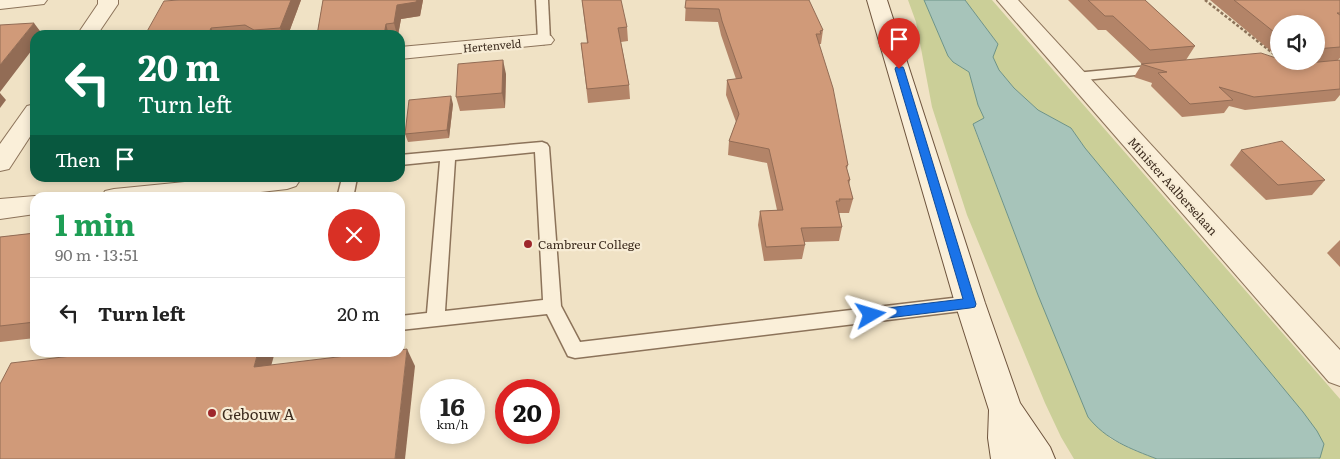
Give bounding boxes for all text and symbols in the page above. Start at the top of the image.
map controls [1270,15,1325,70]
button: sound [1270,15,1325,70]
pin [878,18,920,69]
icon: arrive [885,25,913,53]
street label: Hertenveld [462,34,522,56]
text: 20 m [138,40,220,92]
icon: left [55,50,120,115]
text: Turn left [138,87,232,120]
street label: Minister Aalberselaan [1124,133,1222,239]
text: Then [55,145,101,173]
icon: arrive [111,145,139,173]
text: 1 min [55,201,135,245]
button: close [328,209,380,261]
place label: Cambreur College [538,235,641,253]
marker: Cambreur College [522,238,534,250]
text: 90 m · 13:51 [55,242,138,266]
position arrow [844,288,896,340]
icon: left [55,299,83,327]
text: Turn left [98,299,185,327]
text: 20 m [337,299,380,327]
speed limit sign: 20 [495,379,560,444]
text: 16 [440,387,465,424]
place label: Gebouw A [222,402,295,425]
marker: Gebouw A [206,407,218,419]
text: km/h [437,415,468,433]

